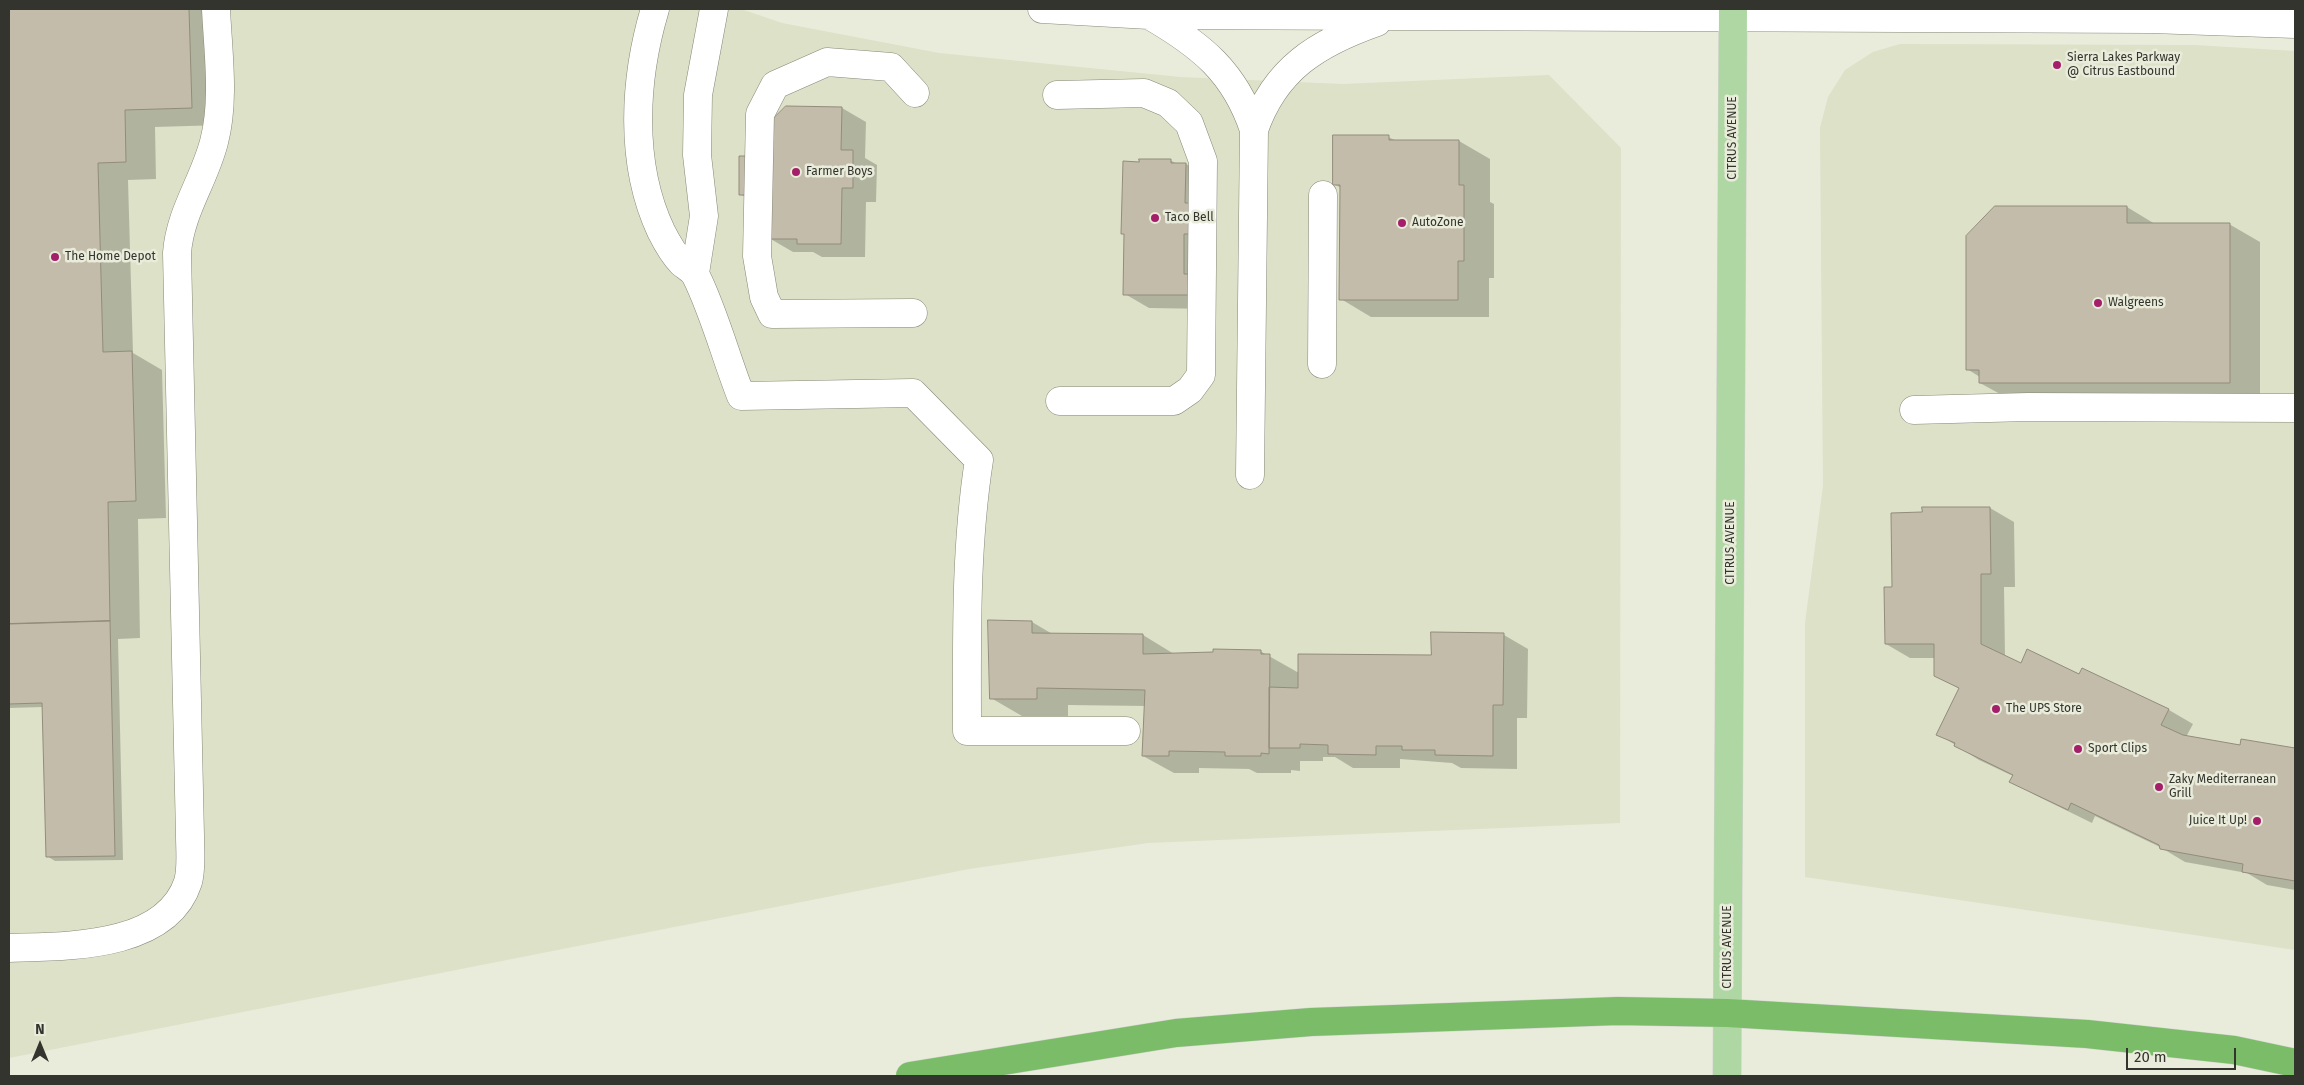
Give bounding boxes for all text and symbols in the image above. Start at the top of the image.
place label: Sierra Lakes Parkway @ Citrus Eastbound [2067,51,2180,79]
marker: Sierra Lakes Parkway @ Citrus Eastbound [2051,59,2063,71]
street label: CITRUS AVENUE [1726,96,1740,180]
place label: Farmer Boys [806,165,873,179]
marker: Farmer Boys [790,166,802,178]
place label: Taco Bell [1165,211,1214,225]
marker: Taco Bell [1149,212,1161,224]
place label: AutoZone [1412,216,1464,230]
marker: AutoZone [1396,217,1408,229]
place label: The Home Depot [65,250,156,264]
marker: The Home Depot [49,251,61,263]
place label: Walgreens [2108,296,2164,310]
marker: Walgreens [2092,297,2104,309]
street label: CITRUS AVENUE [1724,501,1738,585]
place label: The UPS Store [2006,702,2082,716]
marker: The UPS Store [1990,703,2002,715]
place label: Sport Clips [2088,742,2147,756]
marker: Sport Clips [2072,743,2084,755]
place label: Zaky Mediterranean Grill [2169,773,2276,801]
marker: Zaky Mediterranean Grill [2153,781,2165,793]
place label: Juice It Up! [2189,814,2247,828]
marker: Juice It Up! [2251,815,2263,827]
street label: CITRUS AVENUE [1721,905,1735,989]
north arrow [15,1020,65,1070]
text: N [35,1021,45,1038]
scale bar [2129,1038,2239,1070]
text: 20 m [2134,1048,2167,1066]

